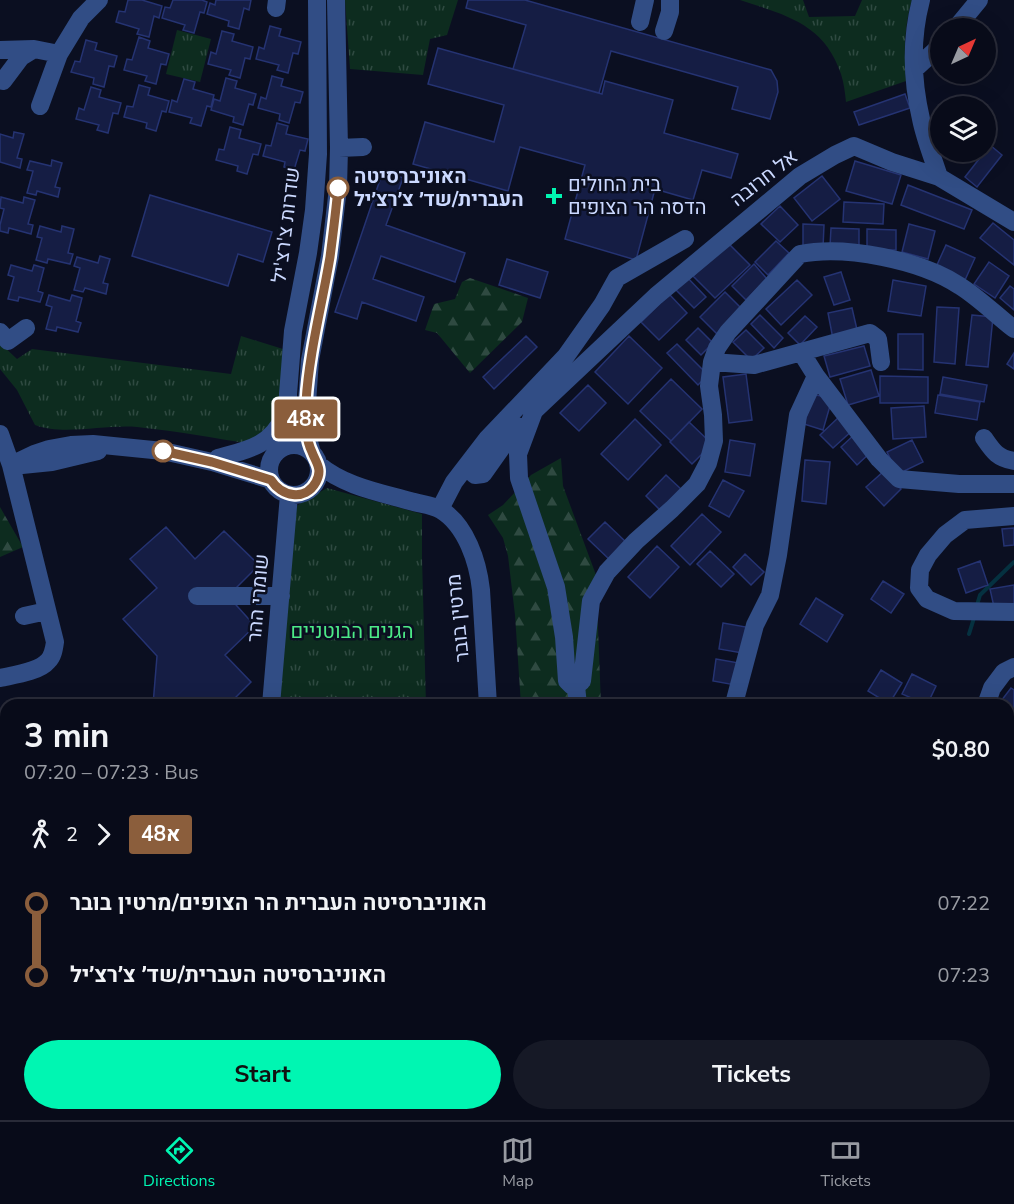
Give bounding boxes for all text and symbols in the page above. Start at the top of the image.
north arrow [930,18,996,84]
map controls [930,18,996,162]
button: layers [930,96,996,162]
street label: אל חרובה [725,143,803,213]
place label: האוניברסיטה העברית/שד׳ צ׳רצ׳יל [354,163,524,213]
street label: שדרות צ'רצ'יל [266,166,306,284]
place label: בית החולים הדסה הר הצופים [568,171,706,221]
marker: האוניברסיטה העברית/שד׳ צ׳רצ׳יל [327,177,349,199]
marker: בית החולים הדסה הר הצופים [545,187,563,205]
line badge: 48א [272,400,340,438]
text: 48א [286,405,326,433]
unlabelled marker [152,440,174,462]
street label: שומרי ההר [241,553,275,643]
street label: מרטין בובר [440,573,476,663]
park label: הגנים הבוטניים [290,618,414,645]
text: 3 min [24,714,109,759]
text: $0.80 [932,735,990,765]
text: 07:20 – 07:23 · Bus [24,759,199,786]
icon: walk [24,818,57,851]
icon: forward [87,818,120,851]
text: 48א [141,820,180,848]
text: 2 [66,821,78,848]
text: האוניברסיטה העברית הר הצופים/מרטין בובר [70,888,487,918]
text: 07:22 [937,890,990,917]
text: האוניברסיטה העברית/שד׳ צ׳רצ׳יל [70,960,386,990]
text: 07:23 [937,962,990,989]
button: Start [24,1040,501,1109]
button: Tickets [513,1040,990,1109]
tab: Directions [143,1134,215,1192]
tab: Map [501,1134,534,1192]
tab: Tickets [821,1134,871,1192]

